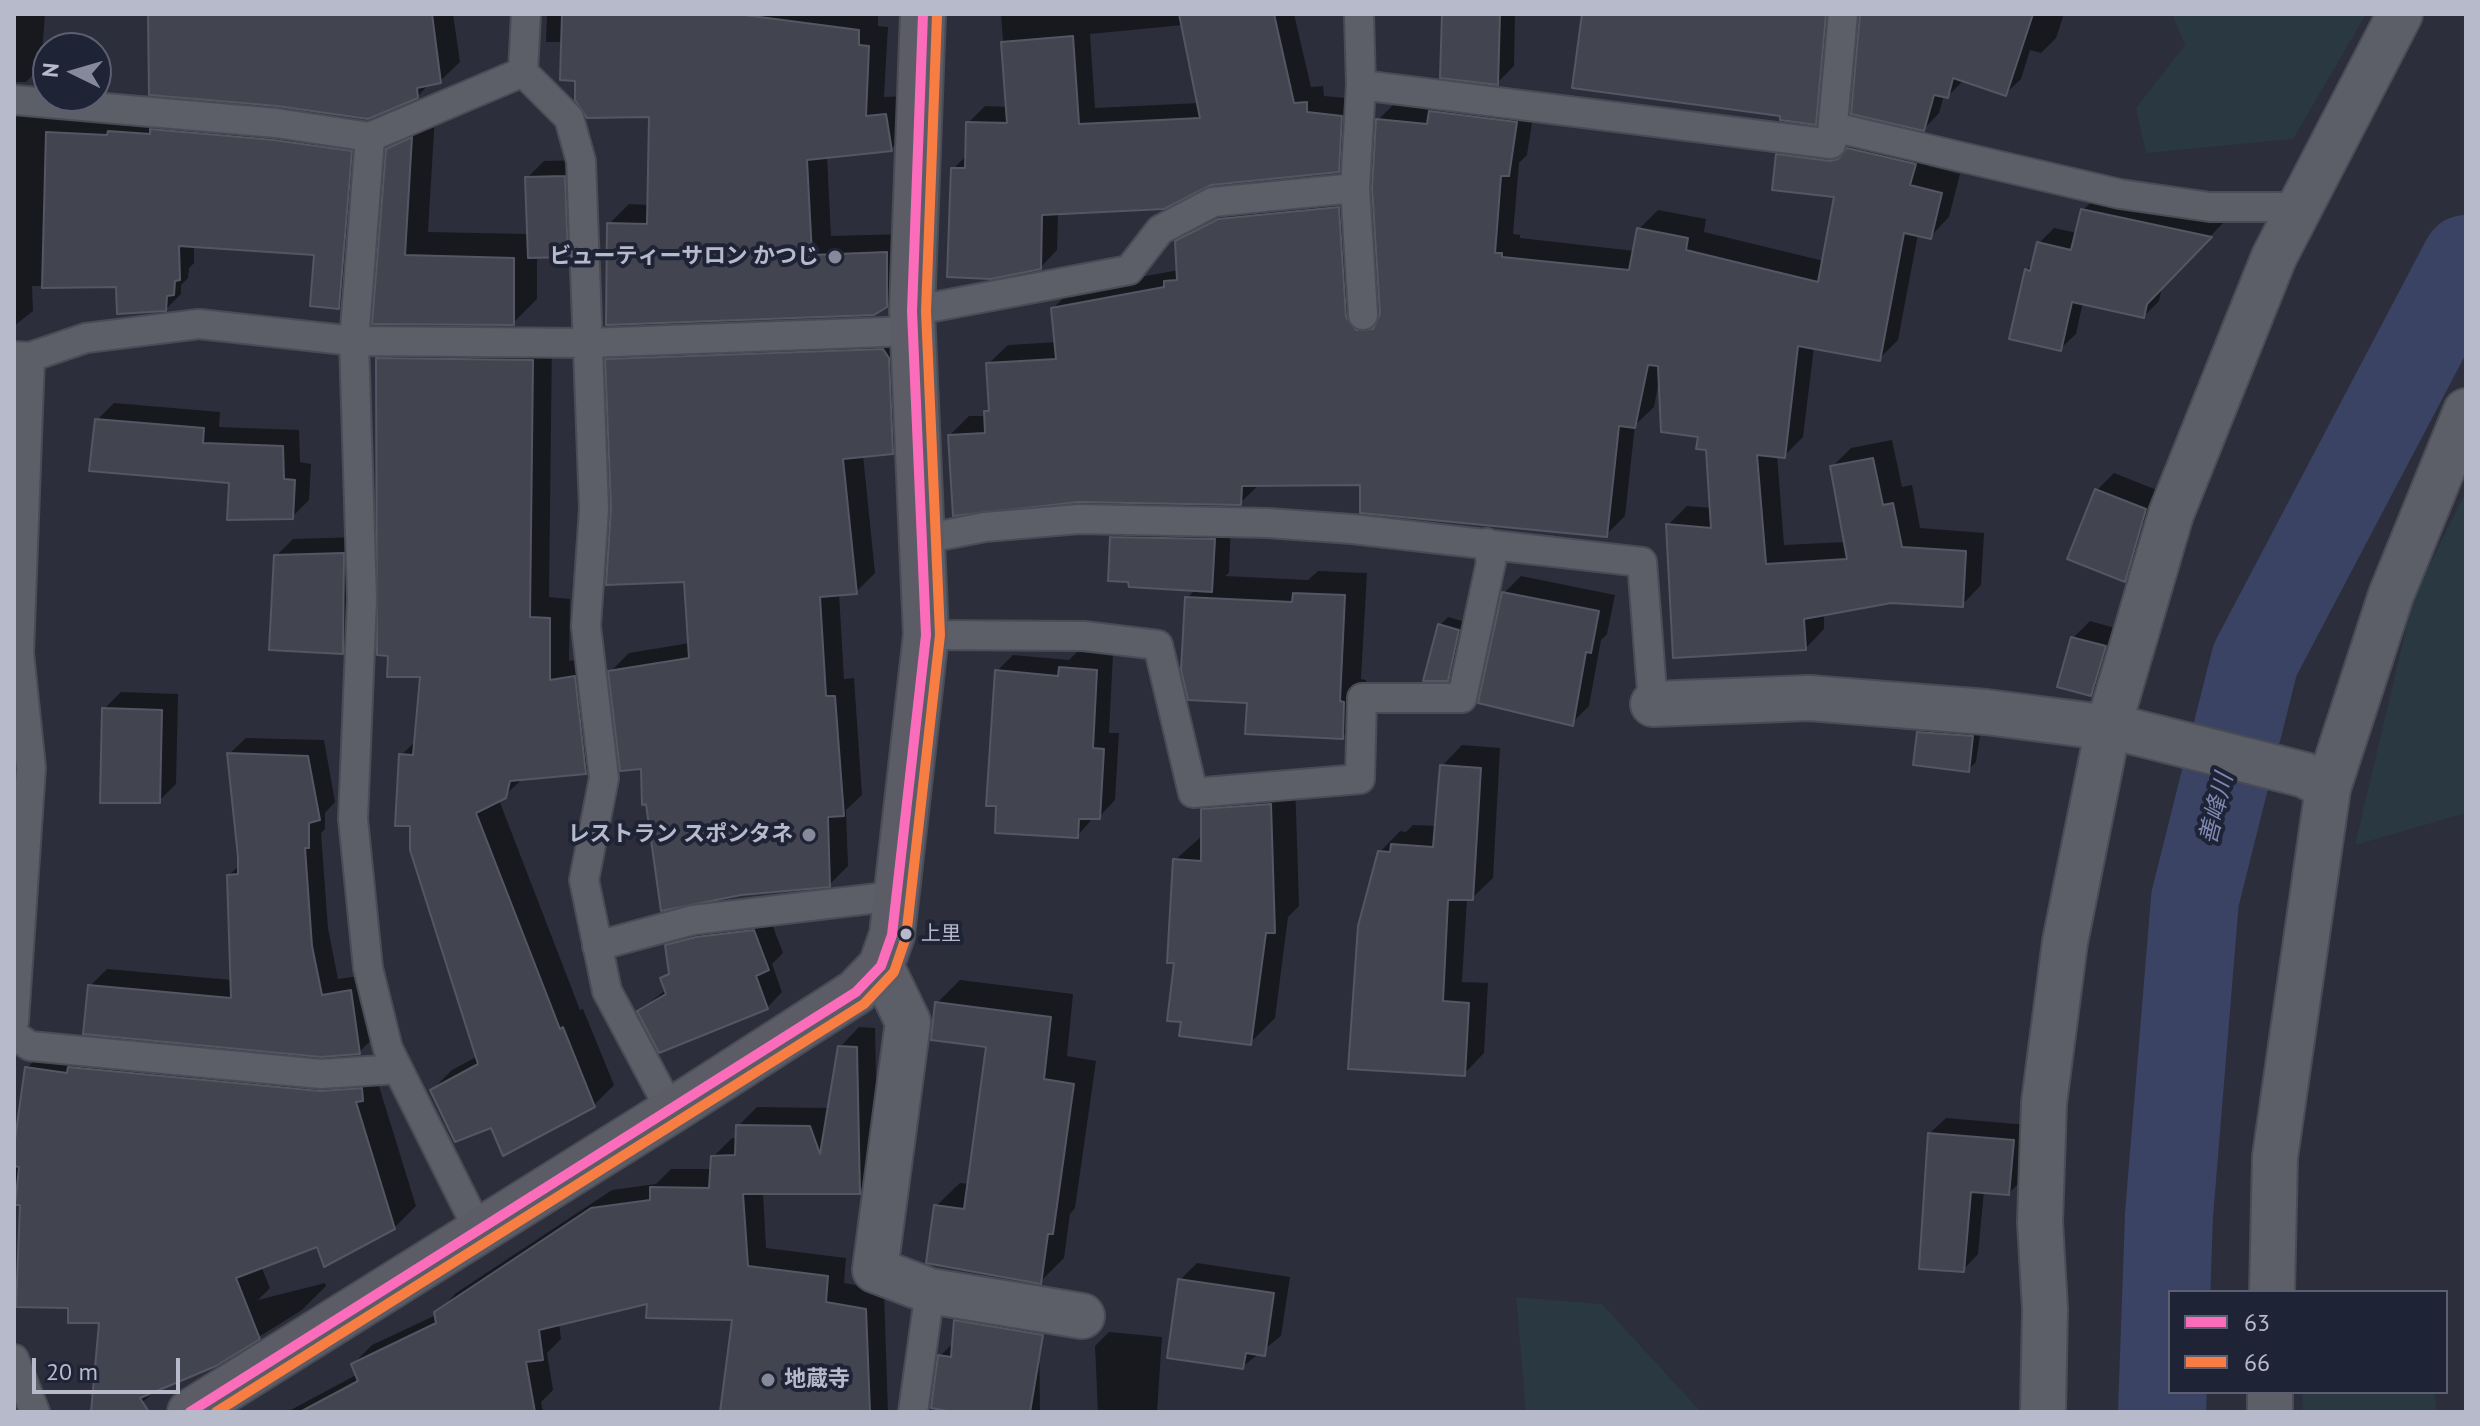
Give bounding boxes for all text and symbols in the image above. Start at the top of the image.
north arrow [32,32,112,112]
text: N [36,62,65,79]
place label: ビューティーサロン かつじ [549,244,819,270]
marker: ビューティーサロン かつじ [826,248,844,266]
water label: 善峰川 [2194,771,2240,847]
place label: レストラン スポンタネ [567,822,793,848]
marker: レストラン スポンタネ [800,826,818,844]
place label: 上里 [921,922,961,946]
marker: 上里 [898,926,914,942]
legend [2168,1290,2448,1394]
text: 63 [2244,1307,2270,1338]
scale bar [36,1342,184,1392]
text: 66 [2244,1347,2270,1378]
text: 20 m [46,1356,98,1387]
place label: 地蔵寺 [784,1367,850,1393]
marker: 地蔵寺 [759,1371,777,1389]

